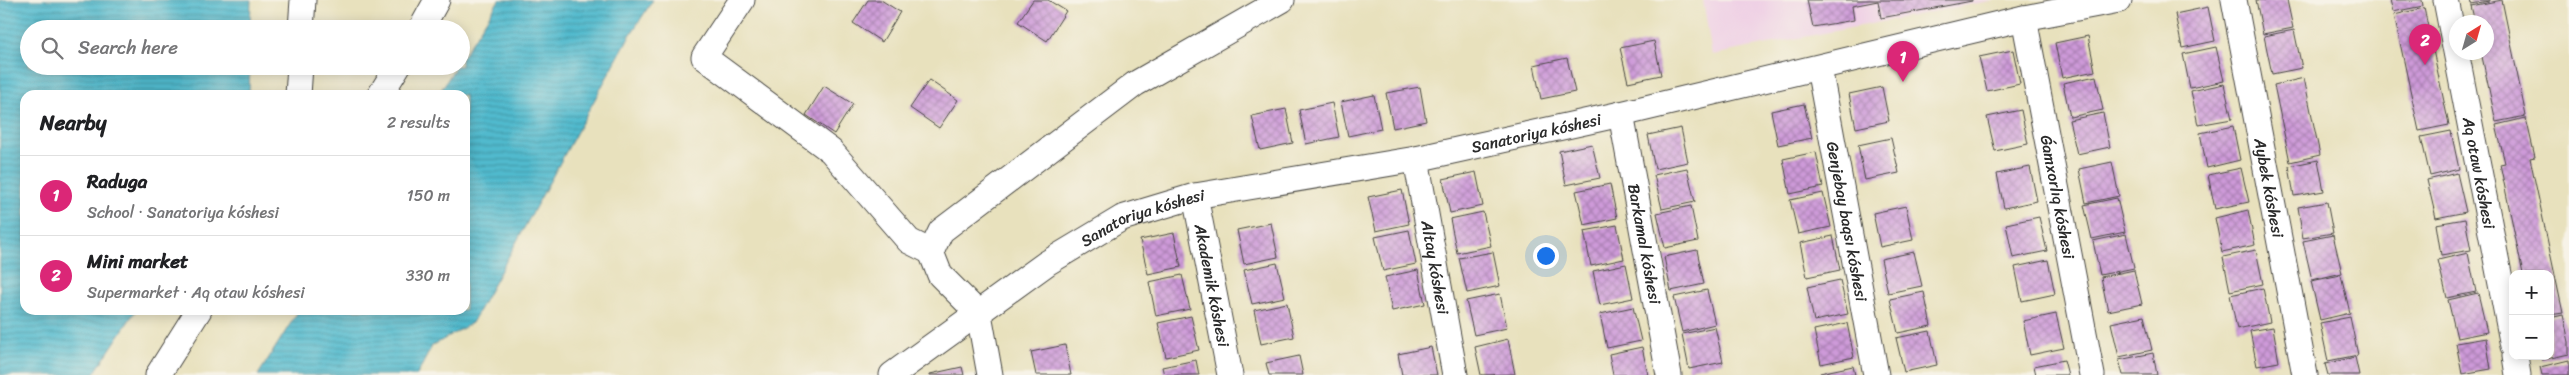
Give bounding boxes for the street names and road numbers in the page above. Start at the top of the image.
street label: Sanatoriya kóshesi [1468,104,1604,161]
street label: Aq otaw kóshesi [2454,113,2505,232]
street label: Ǵamxorlıq kóshesi [2032,132,2084,262]
street label: Aybek kóshesi [2246,135,2293,240]
street label: Genjebay baqsı kóshesi [1818,139,1877,304]
street label: Sanatoriya kóshesi [1074,180,1207,255]
street label: Barkamal kóshesi [1620,181,1670,307]
street label: Altay kóshesi [1413,217,1458,317]
street label: Akademik kóshesi [1186,220,1239,350]

